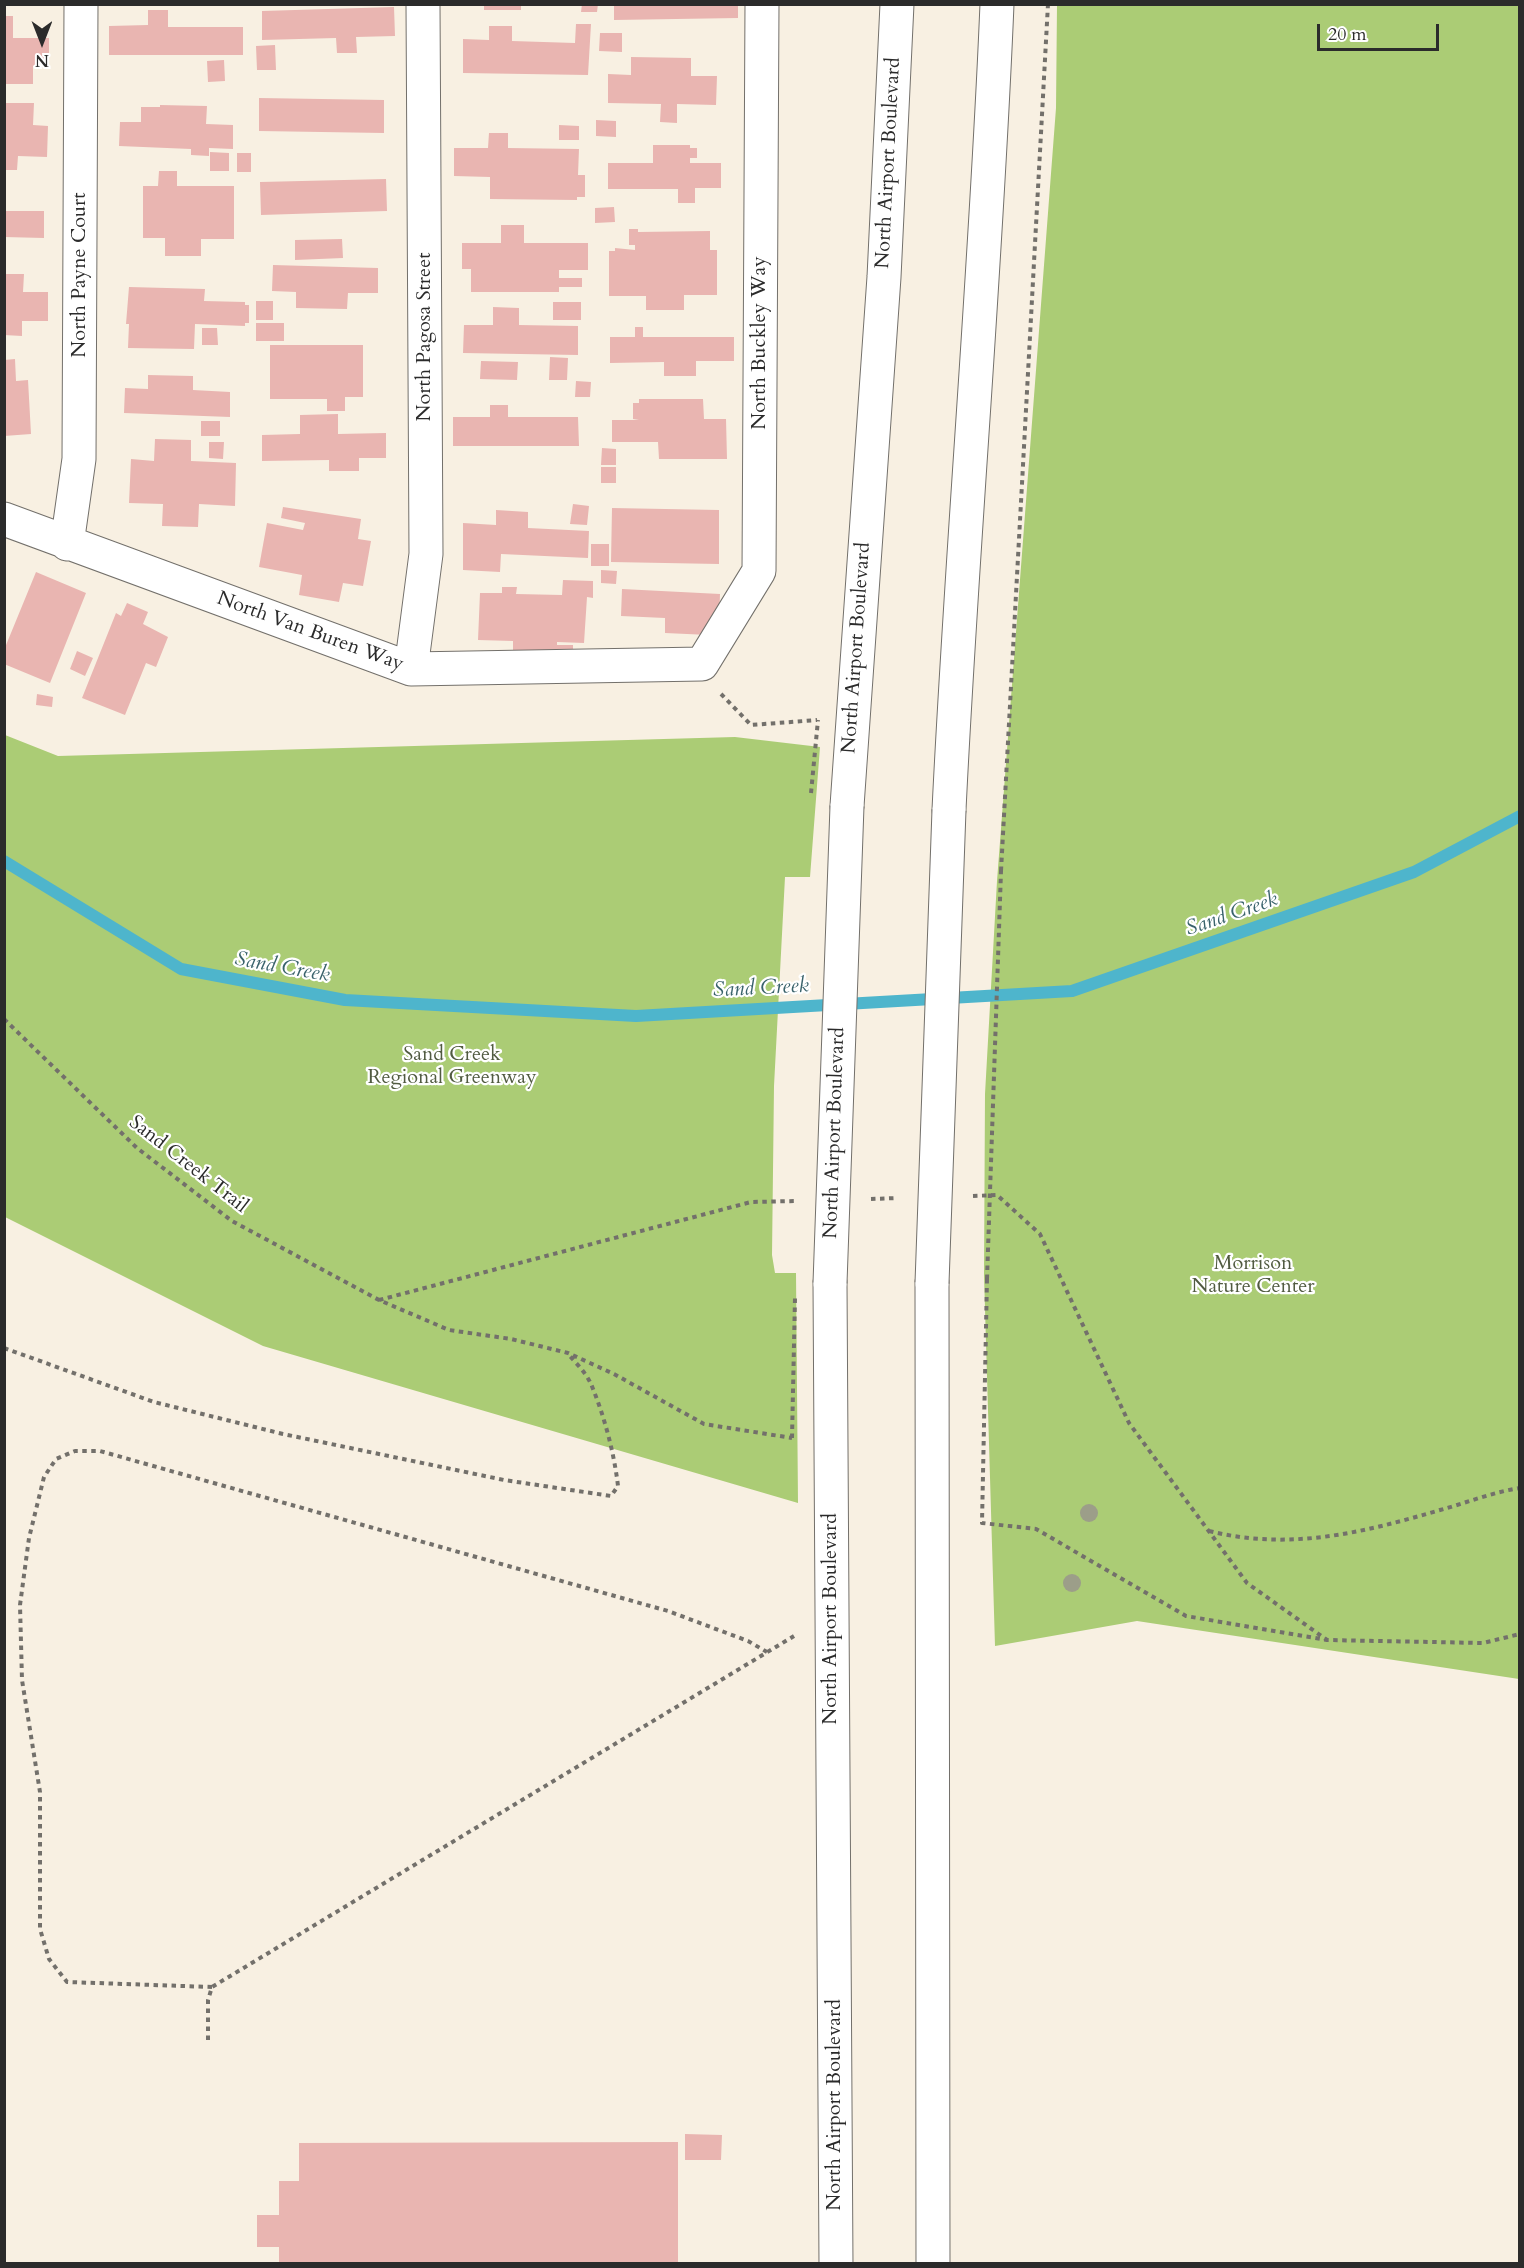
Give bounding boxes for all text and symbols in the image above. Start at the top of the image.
north arrow [12,12,72,72]
scale bar [1320,12,1442,50]
text: 20 m [1328,22,1367,47]
text: N [35,49,49,71]
street label: North Airport Boulevard [871,57,907,269]
street label: North Payne Court [68,192,92,358]
street label: North Pagosa Street [413,252,437,422]
street label: North Buckley Way [748,256,772,430]
street label: North Airport Boulevard [838,542,876,754]
street label: North Van Buren Way [213,587,407,677]
water label: Sand Creek [1183,887,1281,943]
water label: Sand Creek [233,947,331,989]
water label: Sand Creek [712,974,810,1004]
street label: North Airport Boulevard [819,1027,851,1239]
park label: Sand Creek Regional Greenway [368,1043,536,1090]
street label: Sand Creek Trail [124,1111,252,1219]
park label: Morrison Nature Center [1191,1252,1315,1299]
street label: North Airport Boulevard [819,1513,843,1725]
street label: North Airport Boulevard [823,1999,847,2211]

